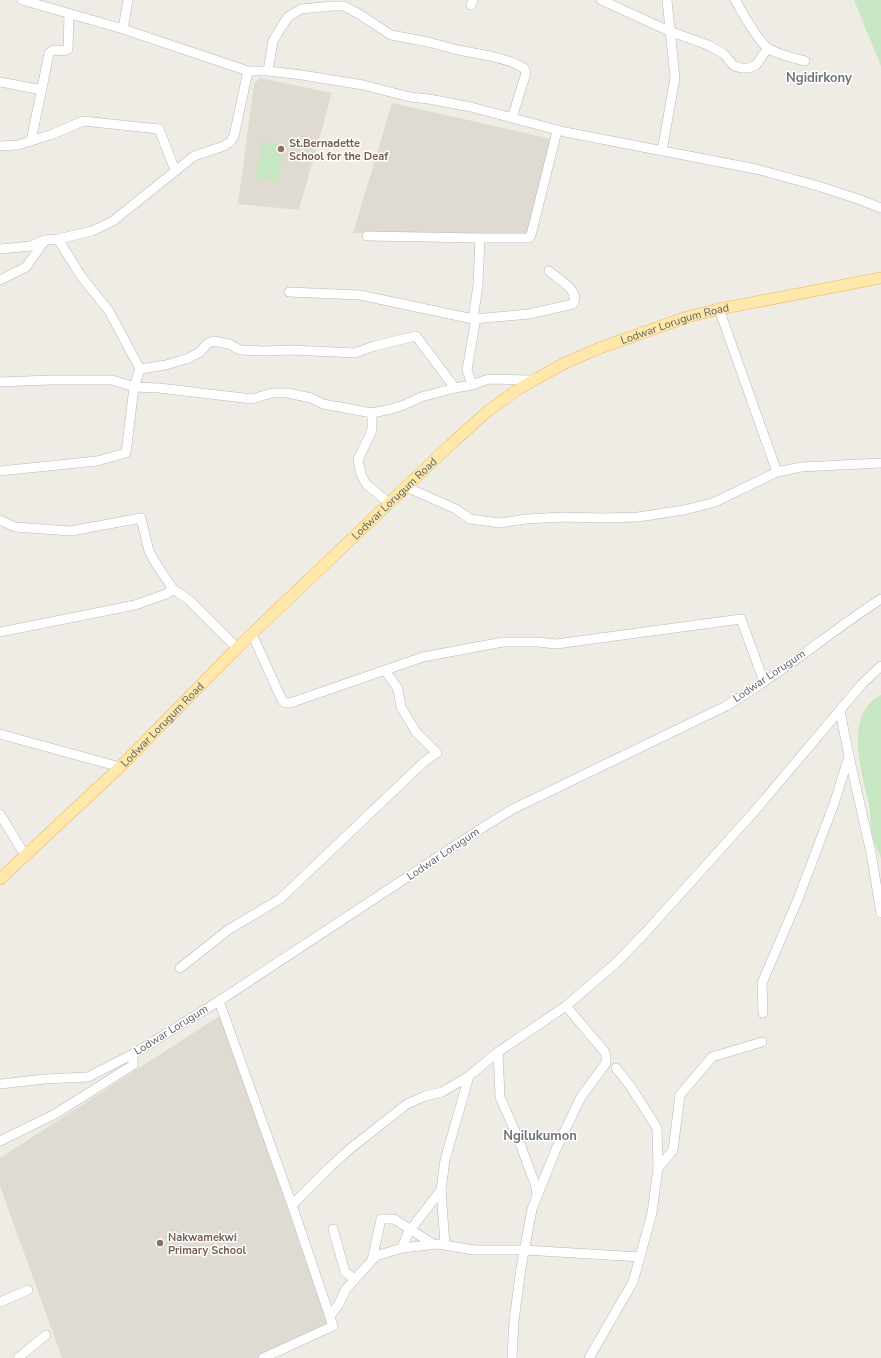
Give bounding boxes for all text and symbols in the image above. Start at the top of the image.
district label: Ngidirkony [786,69,852,87]
place label: St.Bernadette School for the Deaf [289,136,389,164]
marker: St.Bernadette School for the Deaf [276,144,286,154]
street label: Lodwar Lorugum Road [618,300,730,348]
street label: Lodwar Lorugum Road [348,454,440,543]
street label: Lodwar Lorugum [730,646,808,706]
street label: Lodwar Lorugum Road [117,679,207,770]
street label: Lodwar Lorugum [404,824,482,884]
street label: Lodwar Lorugum [131,1001,211,1059]
district label: Ngilukumon [503,1127,577,1145]
place label: Nakwamekwi Primary School [168,1230,246,1258]
marker: Nakwamekwi Primary School [155,1238,165,1248]

